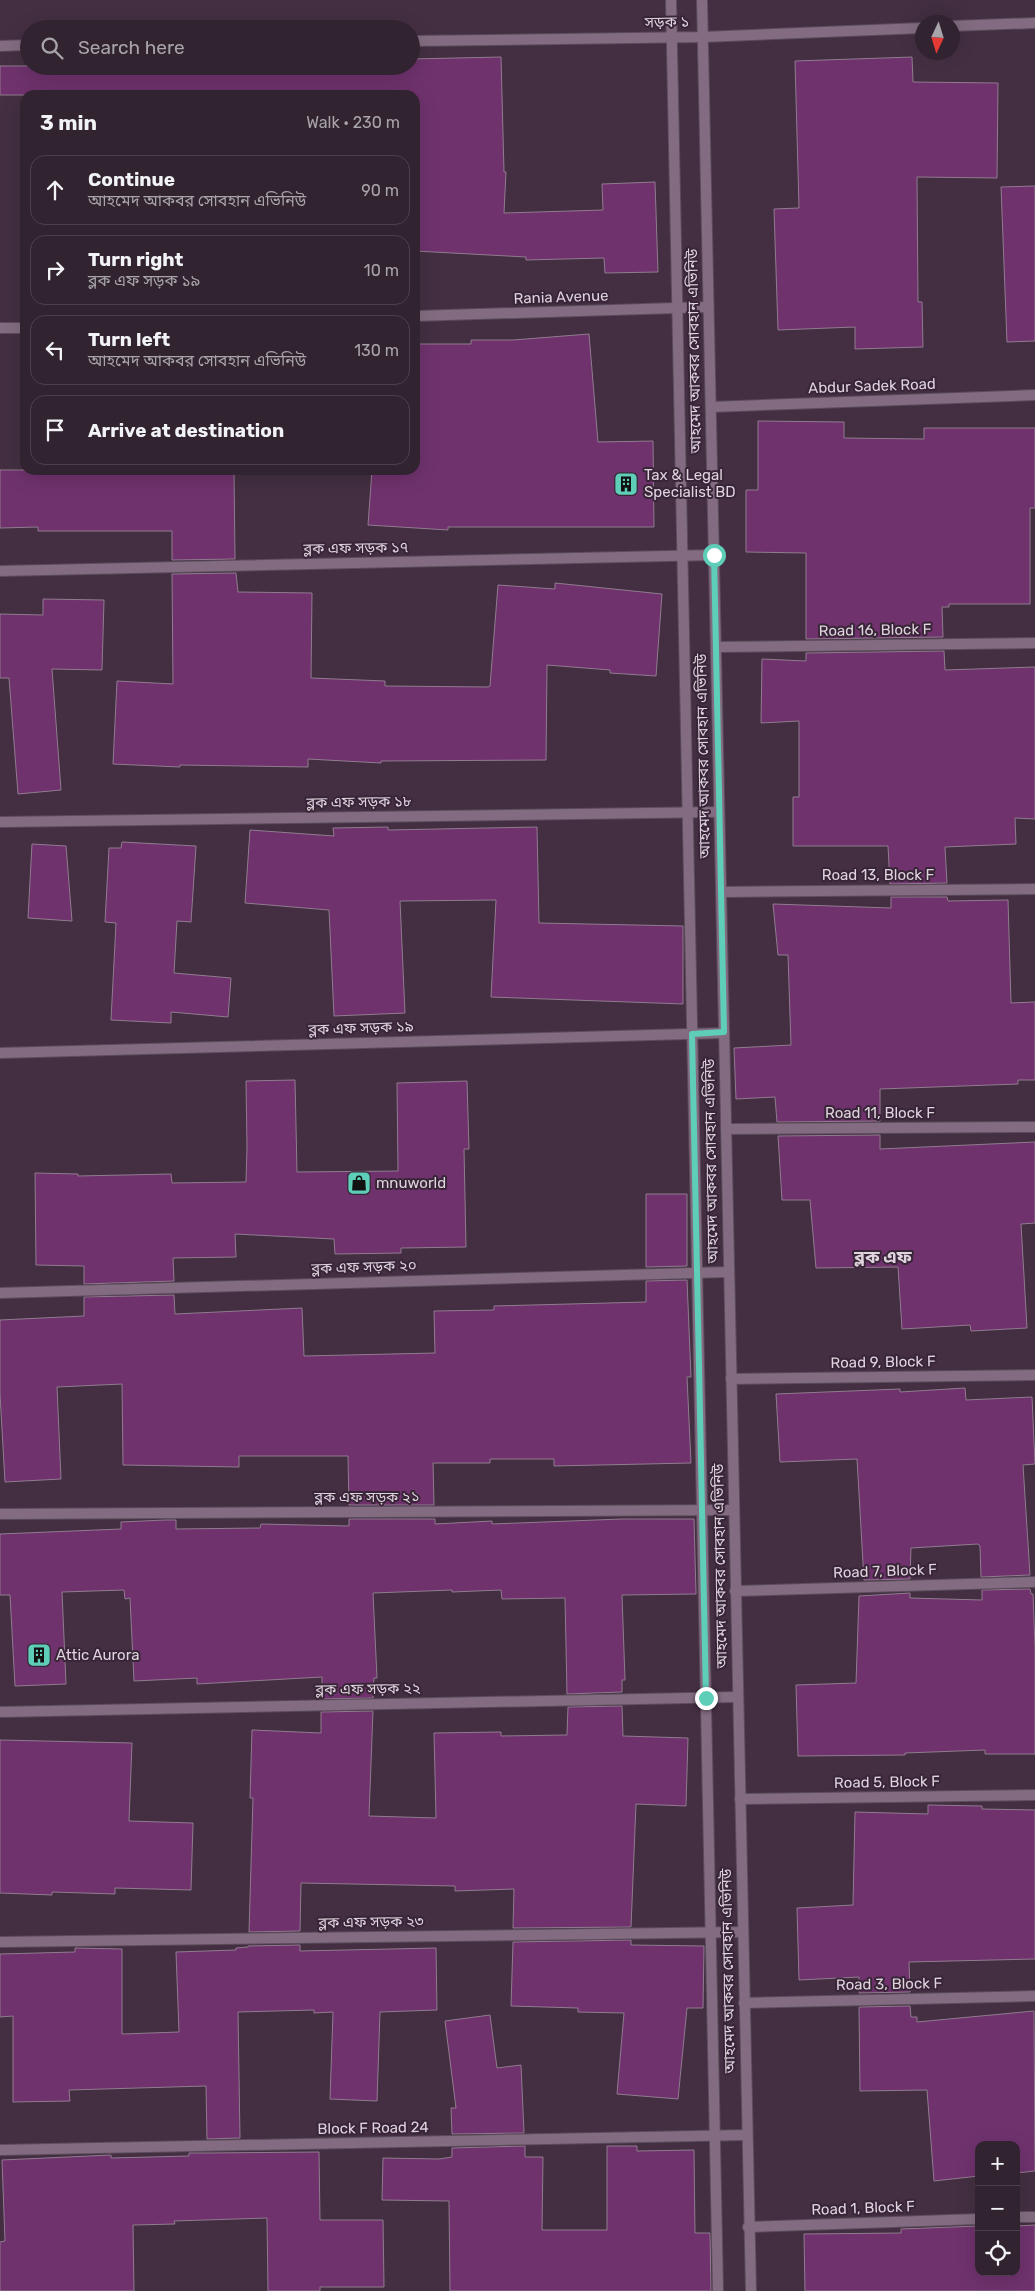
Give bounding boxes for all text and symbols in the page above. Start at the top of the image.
street label: সড়ক ১ [644,13,689,31]
north arrow [915,15,960,60]
search box [20,20,420,75]
icon: search [38,34,66,62]
text: Search here [78,36,185,59]
text: 3 min [40,110,97,135]
text: Walk · 230 m [306,113,400,132]
text: Continue [88,168,175,191]
icon: ahead [41,176,69,204]
text: 90 m [361,181,399,200]
text: আহমেদ আকবর সোবহান এভিনিউ [88,191,306,210]
text: Turn right [88,248,183,271]
street label: আহমেদ আকবর সোবহান এভিনিউ [683,248,705,454]
icon: right [41,256,69,284]
text: 10 m [364,261,399,280]
text: ব্লক এফ সড়ক ১৯ [88,271,200,290]
street label: Rania Avenue [513,286,609,308]
text: Turn left [88,328,170,351]
icon: left [41,336,69,364]
text: 130 m [354,341,399,360]
text: আহমেদ আকবর সোবহান এভিনিউ [88,351,306,370]
street label: Abdur Sadek Road [808,375,936,397]
icon: arrive [41,416,69,444]
text: Arrive at destination [88,419,284,442]
place label: Tax & Legal Specialist BD [644,466,736,501]
building icon: Tax & Legal Specialist BD [613,471,639,497]
street label: ব্লক এফ সড়ক ১৭ [302,538,409,558]
route start [703,544,726,567]
street label: Road 16, Block F [819,620,932,640]
street label: আহমেদ আকবর সোবহান এভিনিউ [692,653,714,859]
street label: ব্লক এফ সড়ক ১৮ [305,792,412,812]
street label: Road 13, Block F [822,866,935,884]
street label: ব্লক এফ সড়ক ১৯ [307,1017,414,1039]
street label: আহমেদ আকবর সোবহান এভিনিউ [700,1058,722,1264]
street label: Road 11, Block F [825,1104,935,1122]
shop icon: mnuworld [346,1170,372,1196]
place label: mnuworld [376,1174,446,1192]
district label: ব্লক এফ [853,1246,913,1268]
street label: ব্লক এফ সড়ক ২০ [310,1256,417,1278]
street label: Road 9, Block F [830,1352,936,1372]
street label: আহমেদ আকবর সোবহান এভিনিউ [709,1463,731,1669]
street label: ব্লক এফ সড়ক ২১ [313,1488,420,1506]
street label: Road 7, Block F [833,1560,937,1582]
building icon: Attic Aurora [26,1642,52,1668]
place label: Attic Aurora [56,1646,140,1664]
street label: ব্লক এফ সড়ক ২২ [314,1679,421,1699]
route end [695,1687,718,1710]
street label: Road 5, Block F [834,1772,940,1792]
street label: আহমেদ আকবর সোবহান এভিনিউ [717,1868,739,2074]
street label: ব্লক এফ সড়ক ২৩ [317,1912,424,1932]
street label: Road 3, Block F [836,1974,943,1994]
street label: Block F Road 24 [317,2118,429,2138]
map controls [975,2141,1020,2276]
button: + [975,2141,1020,2186]
button: − [975,2186,1020,2231]
street label: Road 1, Block F [811,2197,915,2219]
button: locate [975,2231,1020,2276]

